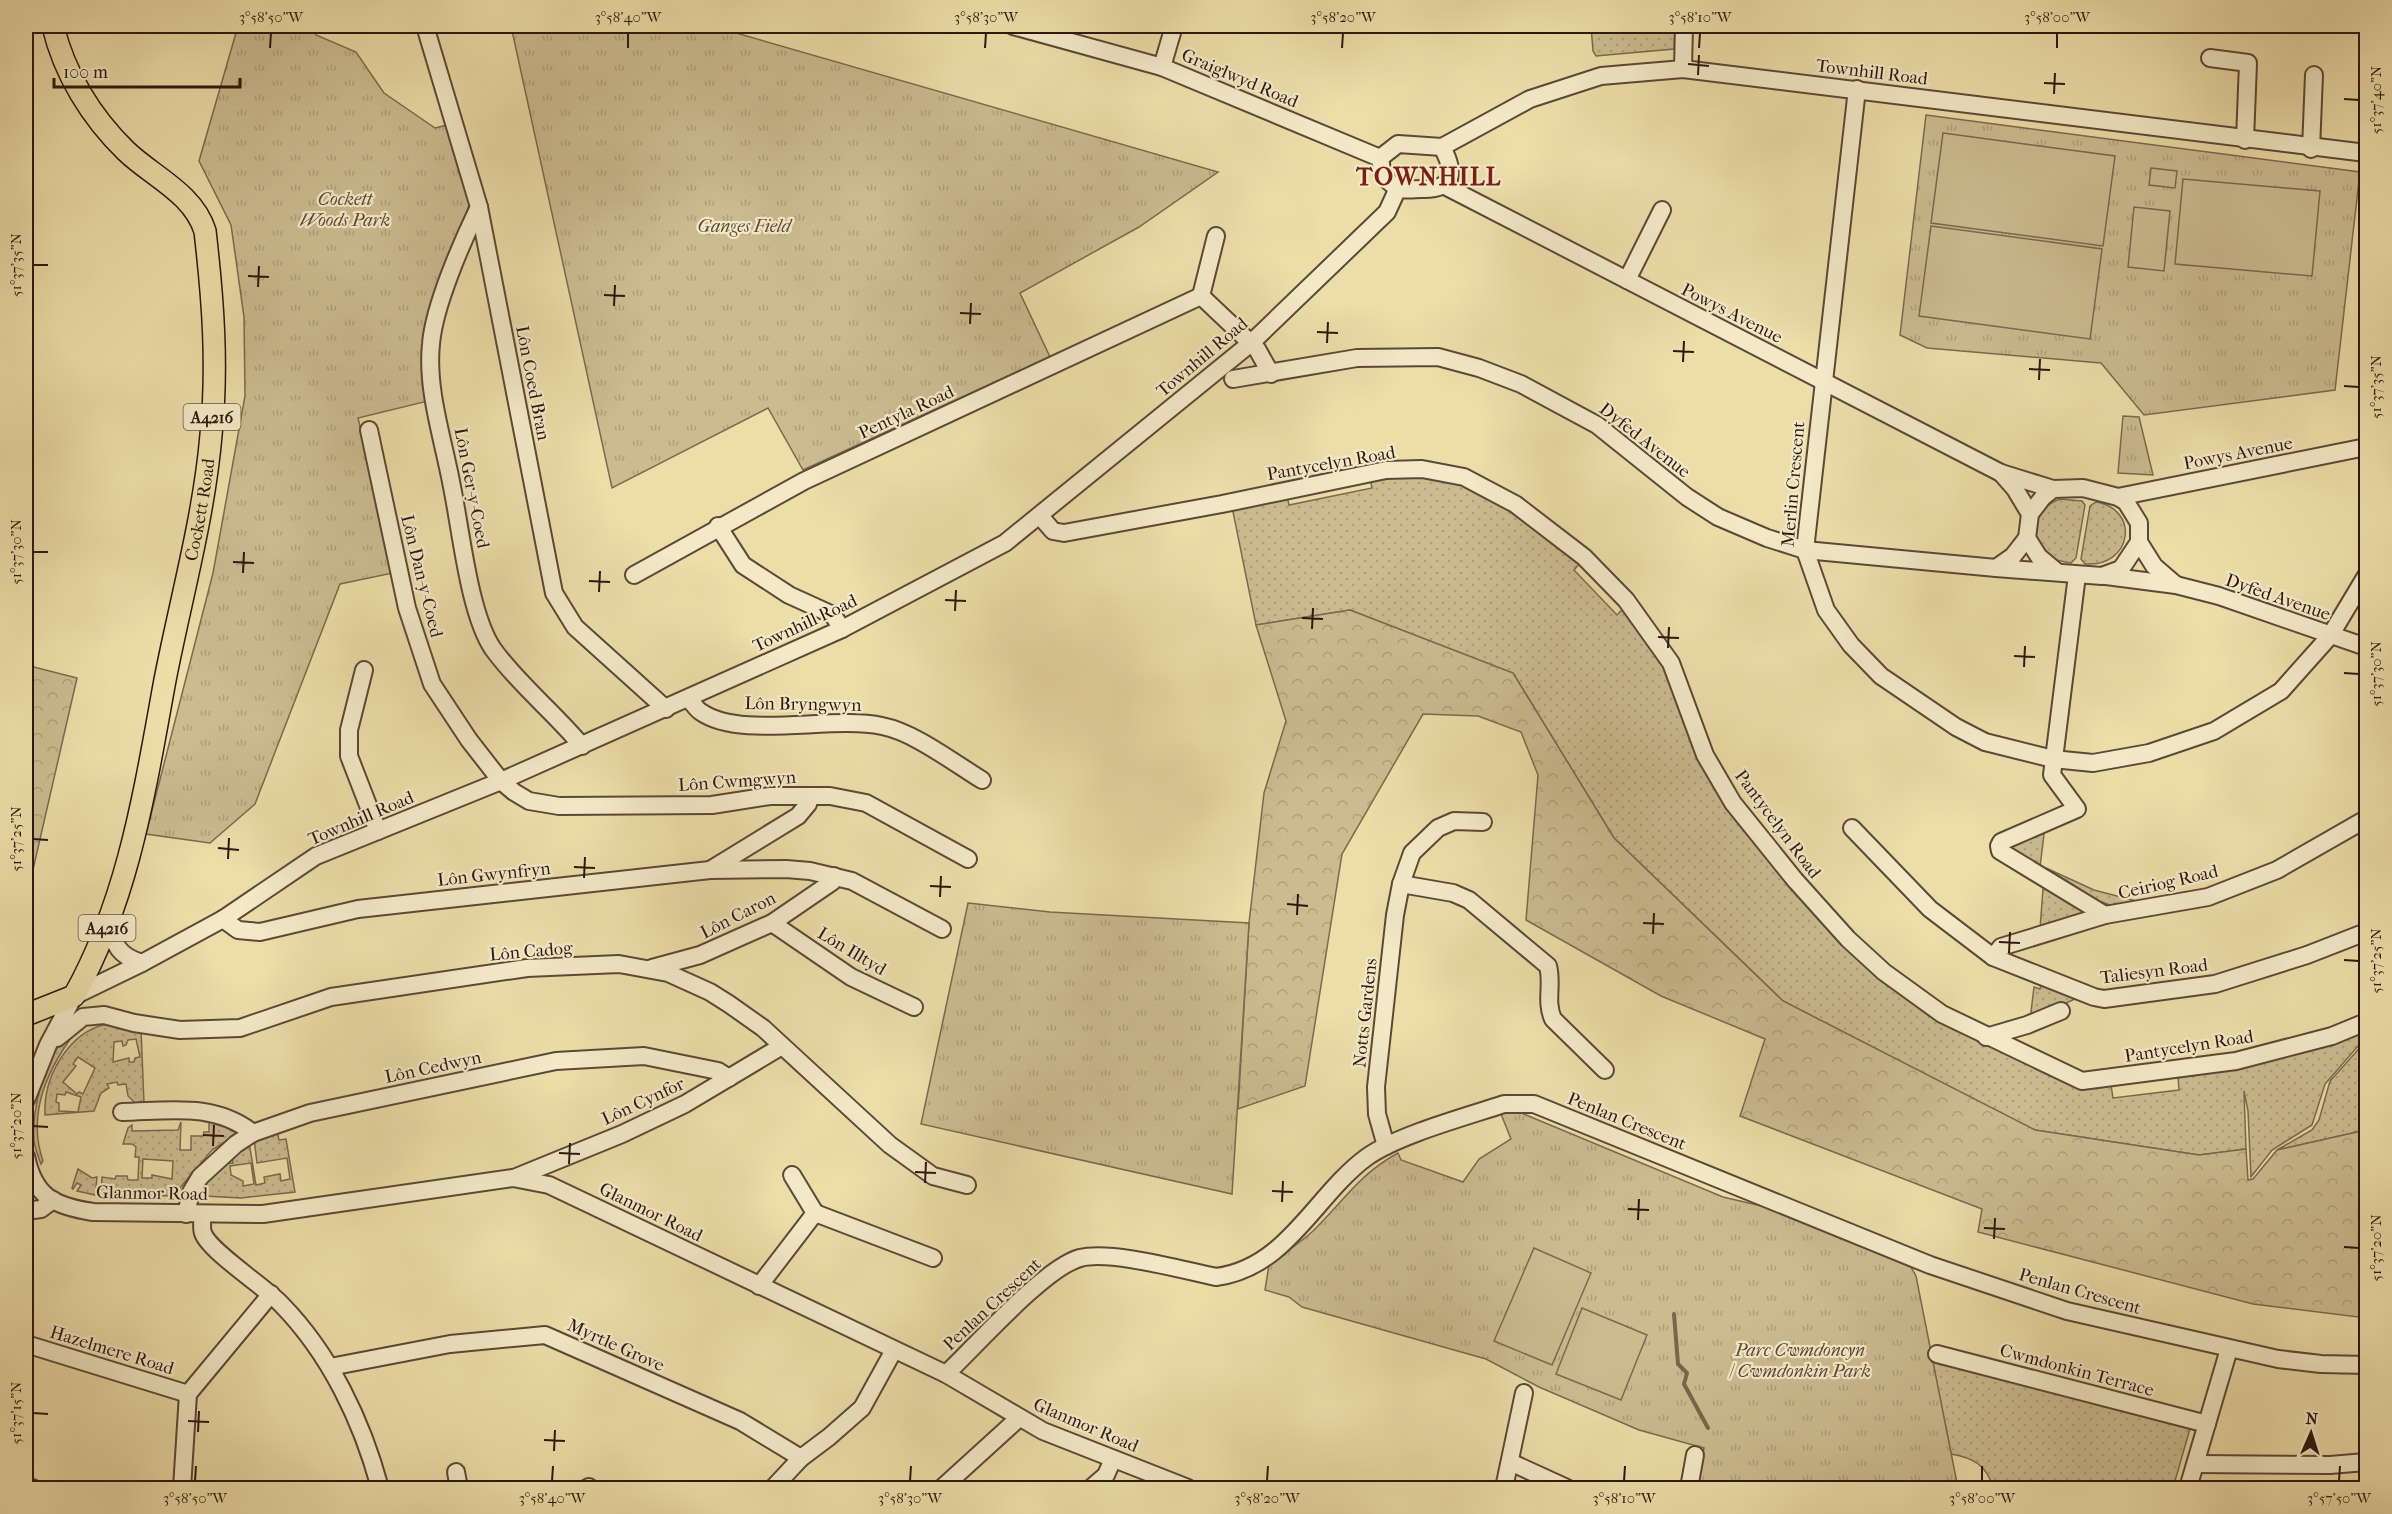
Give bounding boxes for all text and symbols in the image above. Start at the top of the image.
text: 3°58'50"W [239,8,304,26]
text: 3°58'40"W [595,8,663,26]
text: 3°58'30"W [954,8,1019,26]
text: 3°58'20"W [1310,8,1377,26]
text: 3°58'10"W [1669,8,1733,26]
text: 3°58'00"W [2024,8,2091,26]
street label: Graiglwyd Road [1178,44,1301,113]
scale bar [54,51,240,89]
street label: Townhill Road [1815,55,1929,90]
text: 100 m [63,62,108,83]
text: 51°37'40"N [2367,65,2385,134]
district label: TOWNHILL [1355,163,1502,191]
park label: Cockett Woods Park [300,189,390,231]
park label: Ganges Field [697,216,793,237]
text: 51°37'35"N [7,233,25,297]
street label: Powys Avenue [1678,279,1786,348]
street label: Townhill Road [1153,313,1252,402]
street label: Lôn Coed Bran [511,324,554,443]
text: 51°37'35"N [2367,355,2385,419]
street label: Pentyla Road [855,381,957,444]
street label: Dyfed Avenue [1595,398,1694,482]
road number: A4216 [184,404,240,430]
street label: Merlin Crescent [1778,420,1810,548]
street label: Lôn Ger-y-Coed [450,426,494,550]
street label: Powys Avenue [2182,433,2295,474]
street label: Pantycelyn Road [1265,442,1397,485]
street label: Cockett Road [181,457,220,563]
street label: Lôn Dan-y-Coed [396,513,447,640]
text: 51°37'30"N [7,519,25,585]
street label: Dyfed Avenue [2223,570,2333,625]
street label: Townhill Road [750,590,861,657]
text: 51°37'30"N [2367,641,2385,707]
street label: Lôn Bryngwyn [744,693,862,716]
street label: Pantycelyn Road [1730,766,1825,883]
street label: Lôn Cwmgwyn [677,767,797,796]
street label: Townhill Road [305,787,417,850]
text: 51°37'25"N [7,806,25,872]
street label: Lôn Gwynfryn [436,858,552,891]
street label: Ceiriog Road [2116,861,2220,904]
street label: Lôn Caron [697,887,780,943]
road number: A4216 [78,915,136,941]
street label: Lôn Illtyd [814,923,890,980]
text: 51°37'25"N [2367,928,2385,994]
street label: Lôn Cadog [489,937,574,966]
street label: Taliesyn Road [2099,954,2209,989]
street label: Notts Gardens [1349,957,1382,1069]
street label: Pantycelyn Road [2123,1026,2255,1067]
street label: Lôn Cedwyn [383,1047,484,1088]
street label: Lôn Cynfor [599,1073,688,1130]
street label: Penlan Crescent [1564,1088,1690,1155]
text: 51°37'20"N [7,1092,25,1160]
street label: Glanmor Road [596,1178,706,1247]
street label: Glanmor Road [96,1182,208,1205]
text: 51°37'20"N [2367,1214,2385,1282]
street label: Penlan Crescent [939,1253,1046,1355]
street label: Penlan Crescent [2016,1264,2144,1319]
street label: Myrtle Grove [564,1315,668,1376]
street label: Hazelmere Road [47,1322,177,1379]
park label: Parc Cwmdoncyn / Cwmdonkin Park [1728,1340,1871,1382]
street label: Cwmdonkin Terrace [1998,1340,2156,1401]
text: 51°37'15"N [7,1381,25,1444]
street label: Glanmor Road [1030,1394,1142,1457]
north arrow [2281,1403,2341,1463]
text: N [2305,1409,2319,1428]
text: 3°58'50"W [163,1489,228,1507]
text: 3°58'40"W [519,1489,587,1507]
text: 3°58'30"W [878,1489,943,1507]
text: 3°58'20"W [1234,1489,1301,1507]
text: 3°58'10"W [1593,1489,1657,1507]
text: 3°58'00"W [1949,1489,2016,1507]
text: 3°57'50"W [2307,1489,2372,1507]

